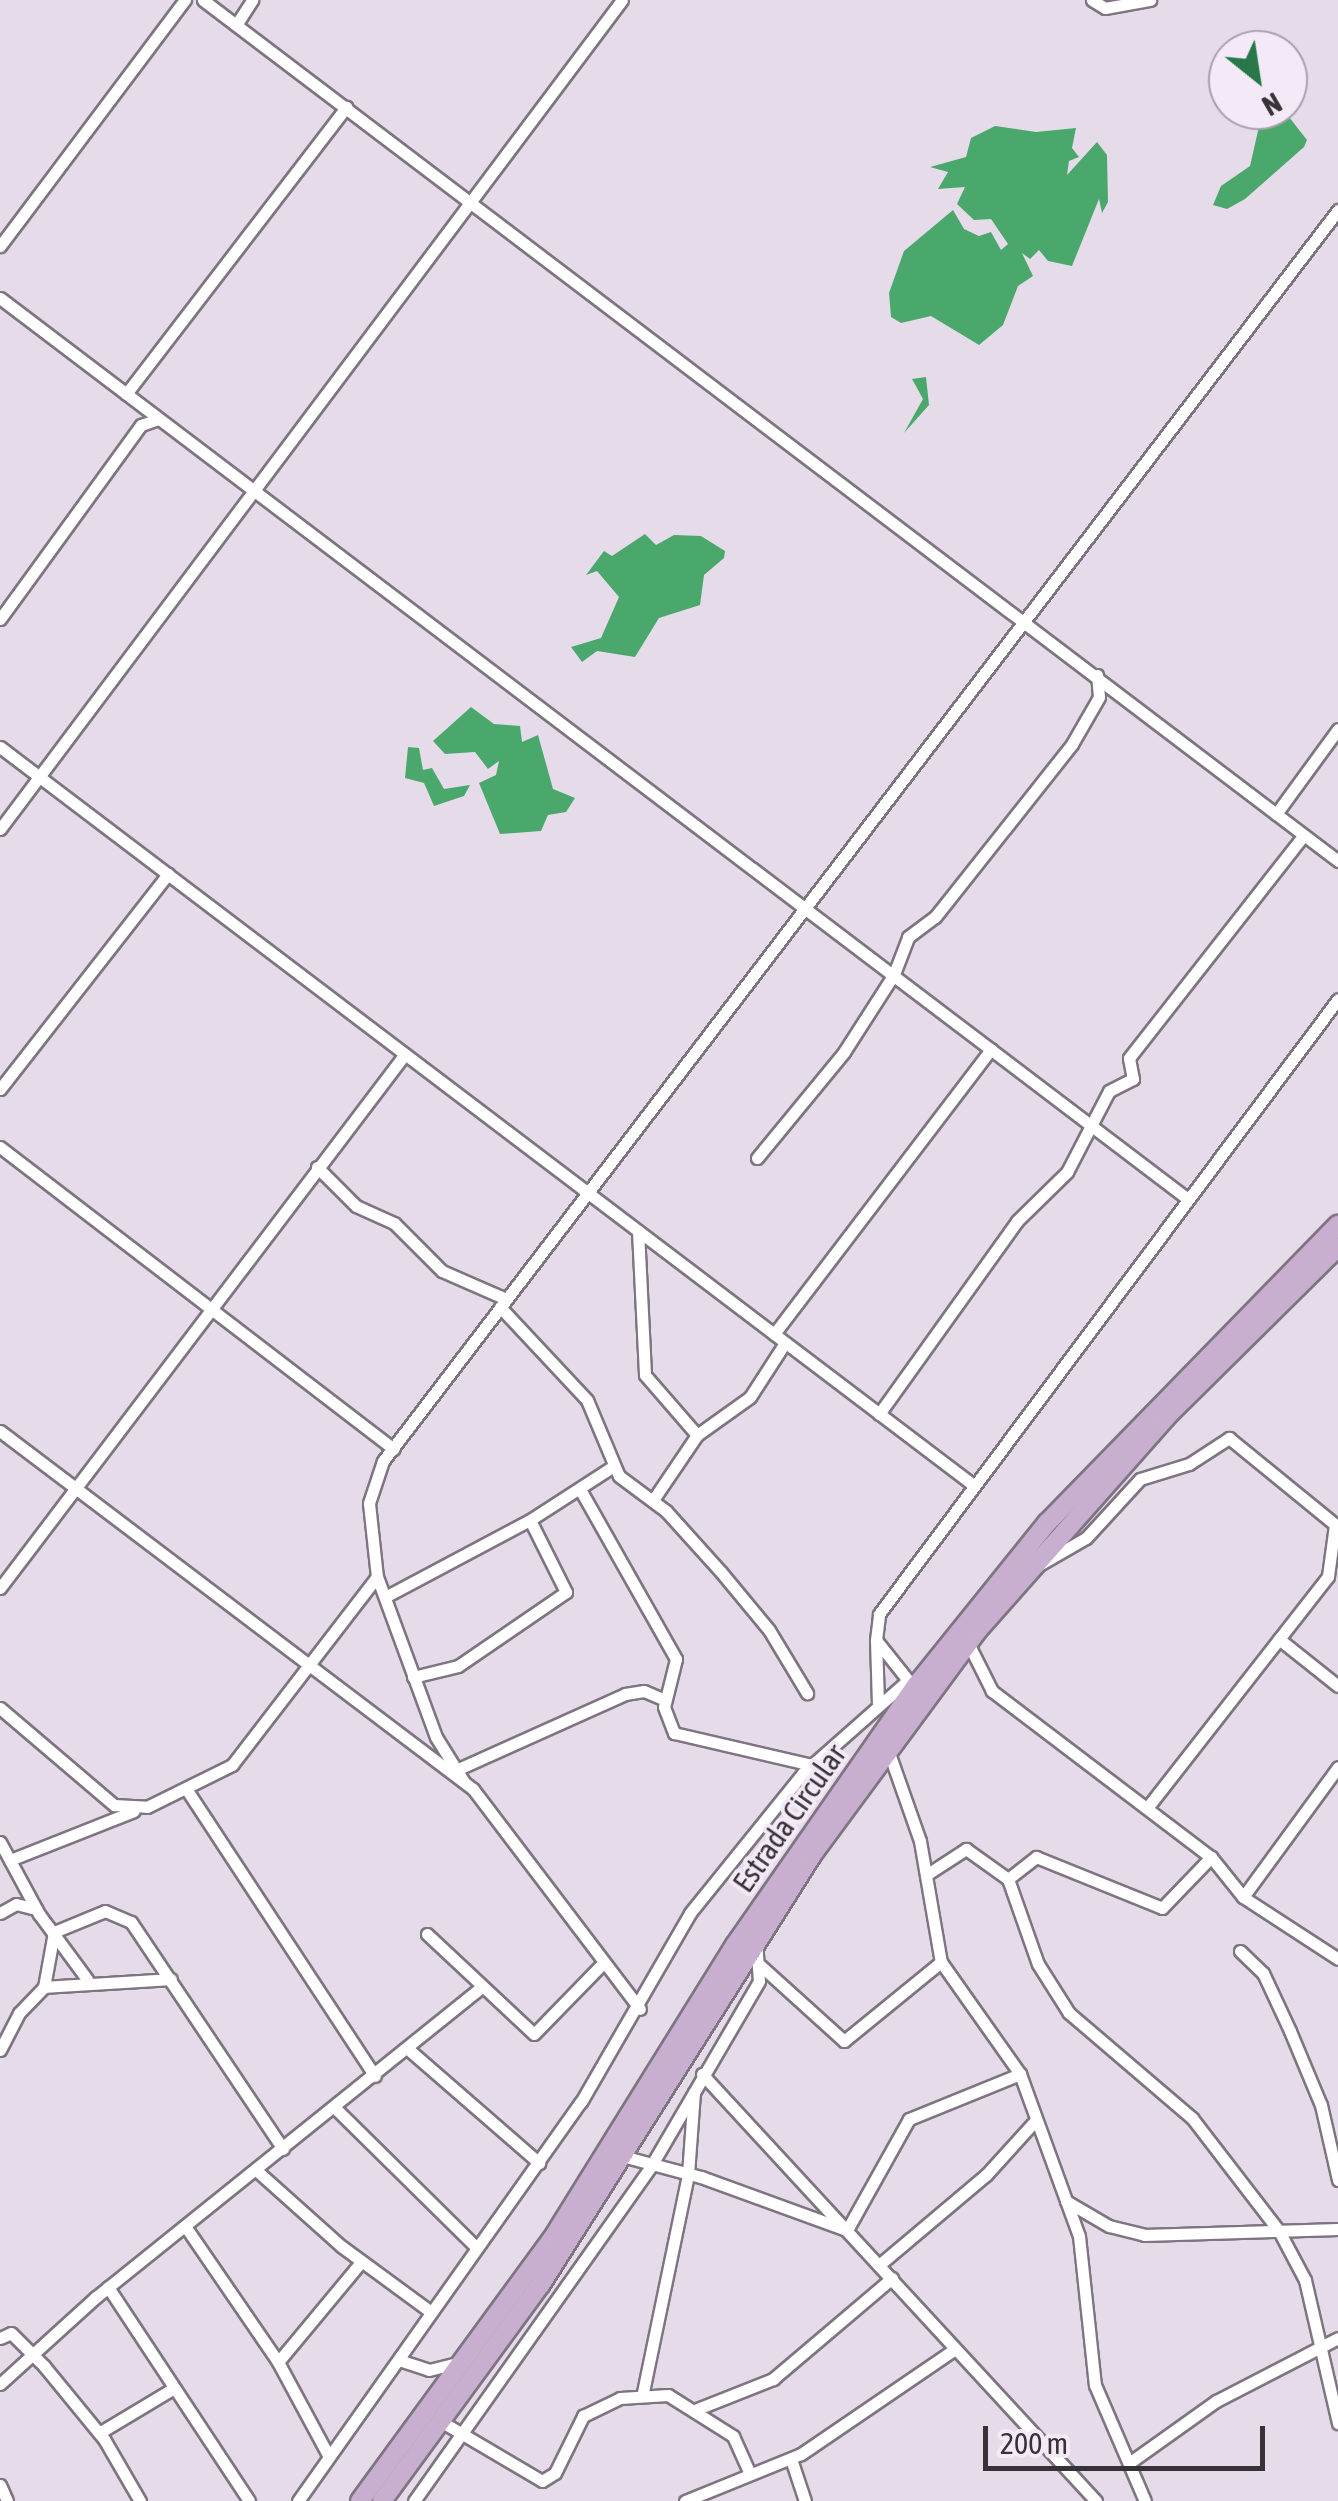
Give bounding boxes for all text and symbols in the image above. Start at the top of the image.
north arrow [1208,30,1308,130]
text: N [1257,86,1287,122]
street label: Estrada Circular [725,1737,853,1899]
scale bar [988,2406,1270,2468]
text: 200 m [1000,2426,1068,2460]

